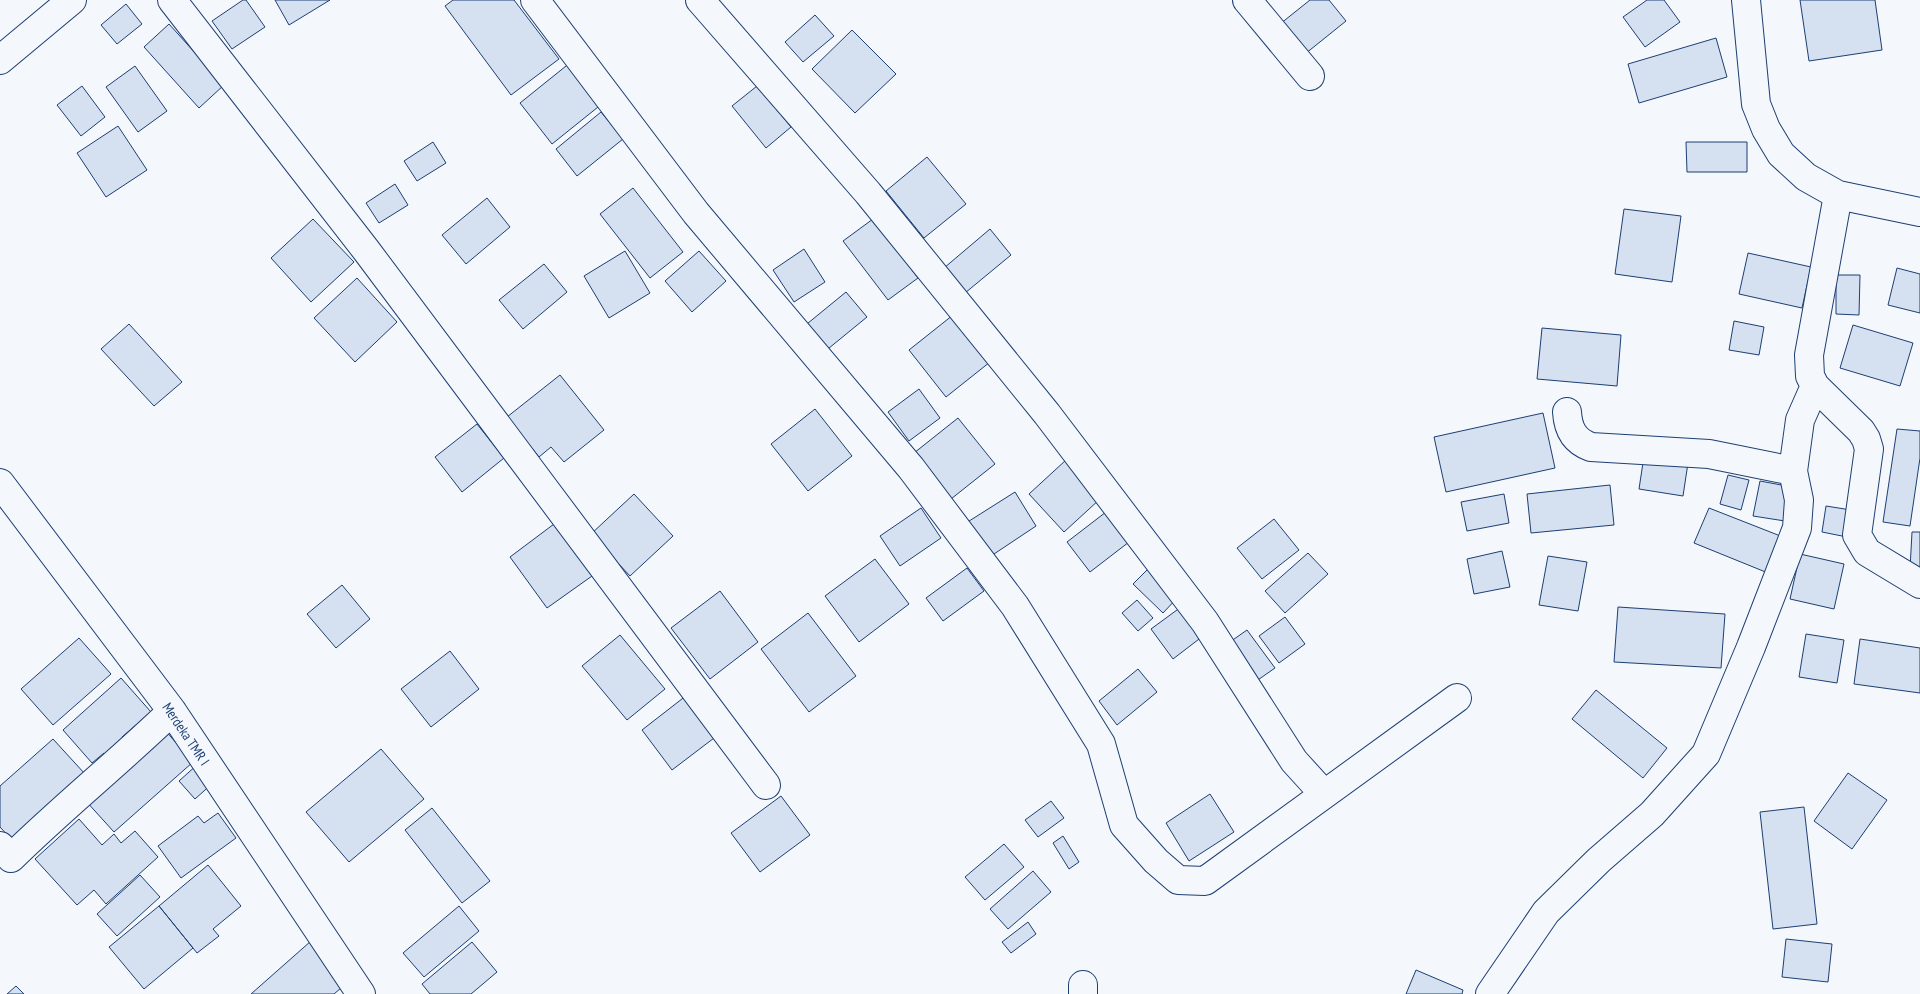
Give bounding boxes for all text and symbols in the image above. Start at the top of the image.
street label: Merdeka TMR I [158,699,214,769]

